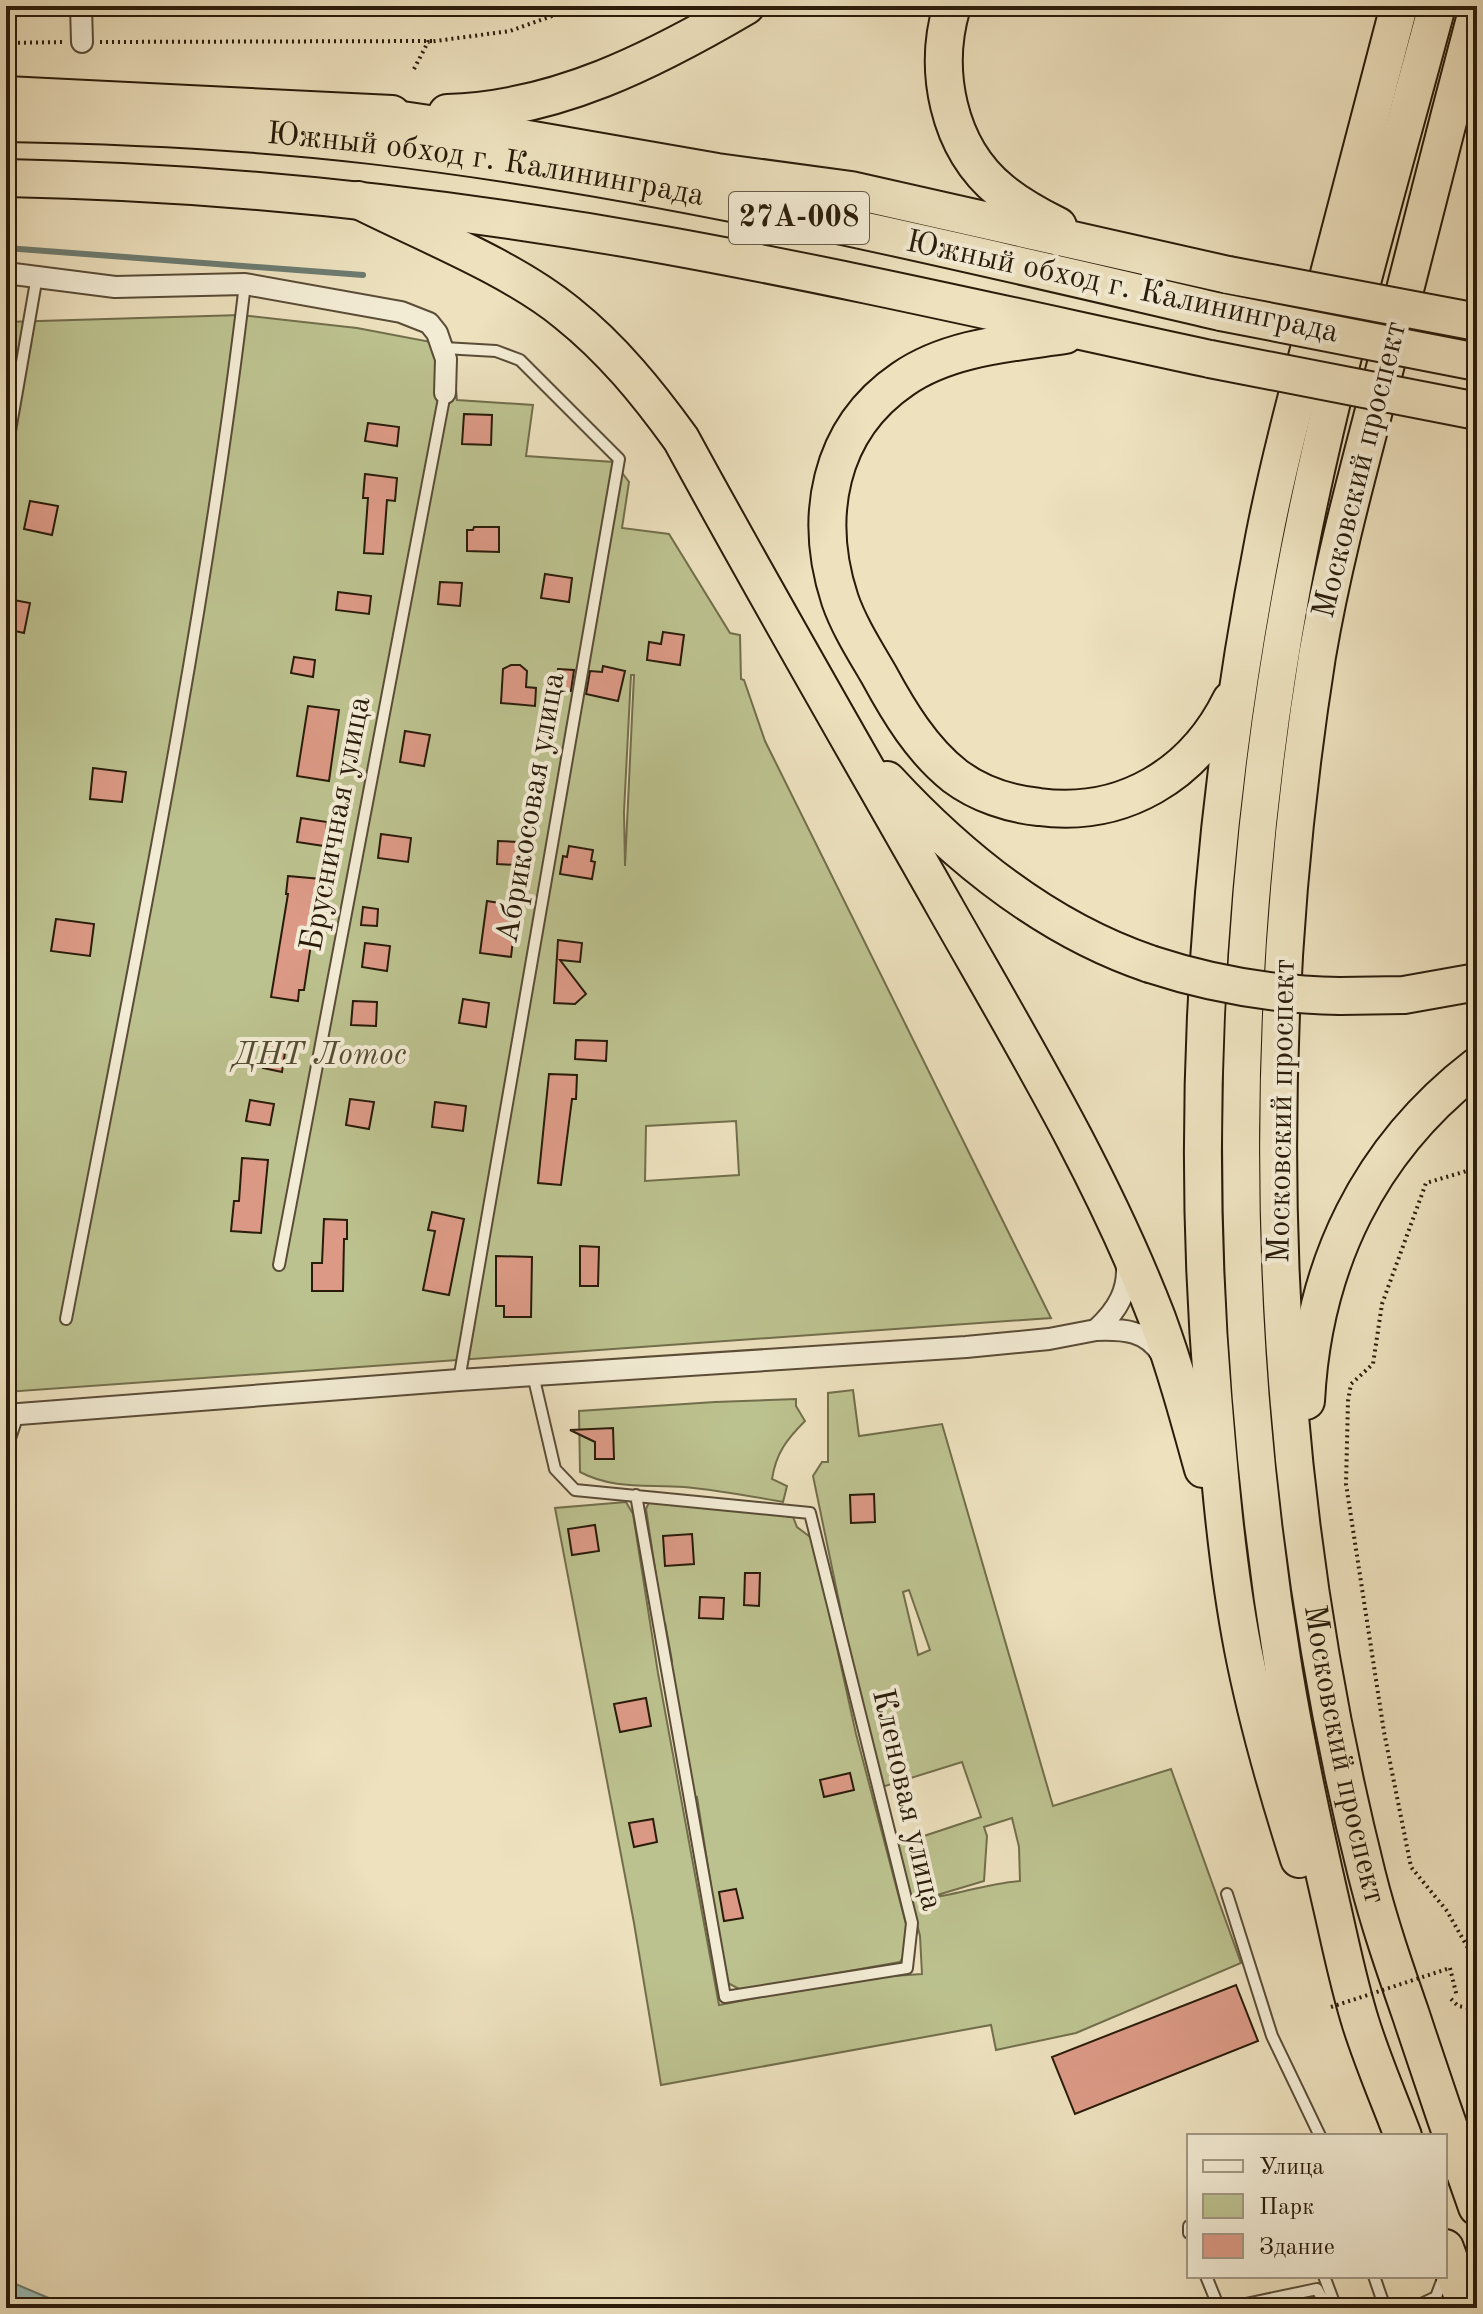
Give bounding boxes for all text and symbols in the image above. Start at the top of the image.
street label: Южный обход г. Калининграда [265,119,707,213]
road number: 27А-008 [729,192,869,244]
street label: Южный обход г. Калининграда [903,226,1341,350]
street label: Московский проспект [1309,318,1413,622]
street label: Абрикосовая улица [492,670,572,946]
street label: Брусничная улица [297,693,377,954]
street label: Московский проспект [1264,958,1302,1264]
park label: ДНТ Лотос [229,1040,407,1072]
street label: Московский проспект [1297,1603,1390,1908]
street label: Кленовая улица [865,1686,947,1914]
legend [1187,2134,1447,2278]
text: Улица [1259,2156,1324,2180]
text: Парк [1259,2196,1314,2220]
text: Здание [1259,2236,1335,2260]

